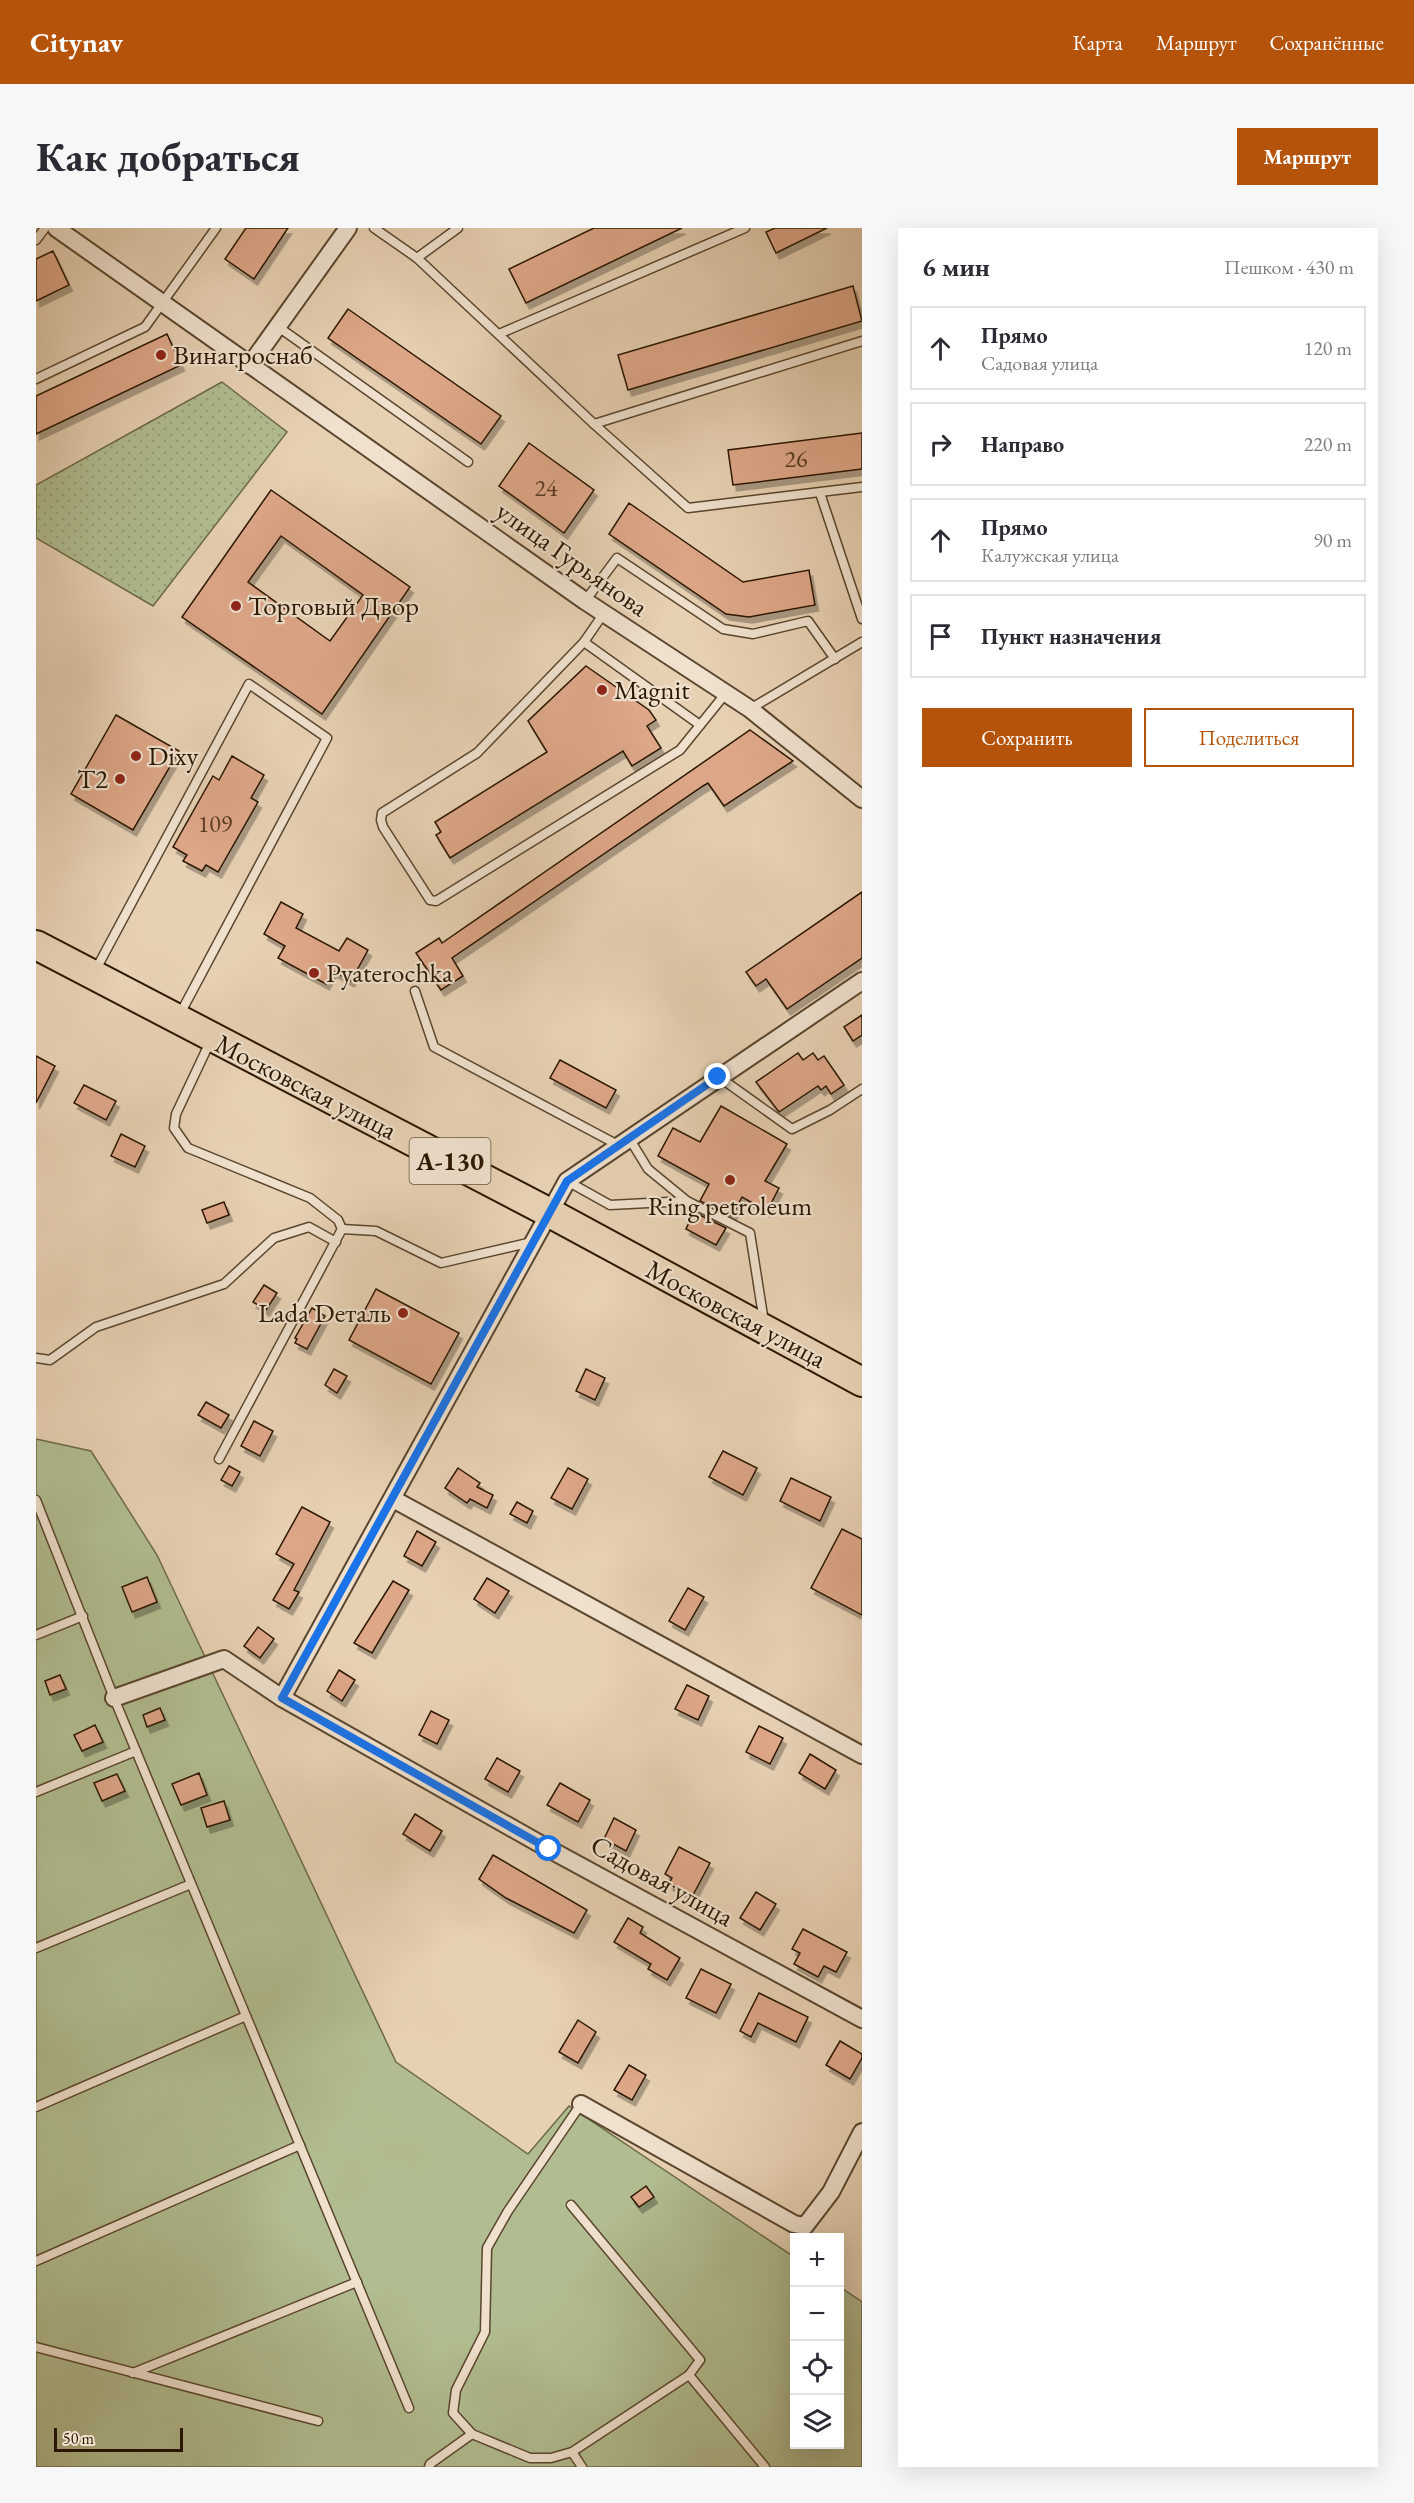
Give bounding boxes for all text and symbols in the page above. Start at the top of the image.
text: Citynav [30,24,123,60]
text: Карта [1073,29,1123,56]
text: Маршрут [1156,29,1237,56]
text: Сохранённые [1270,29,1384,56]
button: Маршрут [1237,128,1378,185]
text: Как добраться [36,129,300,184]
text: 6 мин [922,250,990,284]
text: Пешком · 430 m [1224,254,1354,280]
text: Прямо [981,321,1048,350]
icon: ahead [924,332,957,365]
text: 120 m [1304,335,1352,361]
place label: Винагроснаб [173,337,313,372]
marker: Винагроснаб [154,348,168,362]
text: Садовая улица [981,350,1098,376]
icon: right [924,428,957,461]
text: Направо [981,430,1064,459]
text: 220 m [1304,431,1352,457]
house number: 26 [784,443,808,474]
house number: 24 [534,472,558,503]
street label: улица Гурьянова [489,493,655,624]
text: Прямо [981,513,1048,542]
icon: ahead [924,524,957,557]
text: 90 m [1313,527,1352,553]
text: Калужская улица [981,542,1119,568]
place label: Торговый Двор [248,588,419,623]
marker: Торговый Двор [229,599,243,613]
icon: arrive [924,620,957,653]
text: Пункт назначения [981,622,1161,651]
place label: Magnit [614,672,690,707]
marker: Magnit [595,683,609,697]
button: Сохранить [922,708,1132,767]
button: Поделиться [1144,708,1354,767]
place label: Dixy [148,738,199,773]
marker: Dixy [129,749,143,763]
place label: T2 [77,761,108,796]
marker: T2 [113,772,127,786]
house number: 109 [198,808,233,839]
place label: Pyaterochka [326,955,453,990]
marker: Pyaterochka [307,966,321,980]
street label: Московская улица [209,1026,403,1147]
route end [704,1063,730,1089]
road number: А-130 [410,1138,490,1184]
marker: Ring petroleum [723,1173,737,1187]
place label: Ring petroleum [648,1188,812,1223]
street label: Московская улица [640,1251,833,1376]
place label: Lada Dеталь [258,1295,391,1330]
marker: Lada Dеталь [396,1306,410,1320]
street label: Садовая улица [585,1827,740,1934]
route start [535,1835,561,1861]
map controls [790,2233,844,2449]
button: + [790,2233,844,2287]
button: − [790,2287,844,2341]
button: locate [790,2341,844,2395]
button: layers [790,2395,844,2449]
scale bar [54,2425,183,2452]
text: 50 m [63,2428,94,2449]

